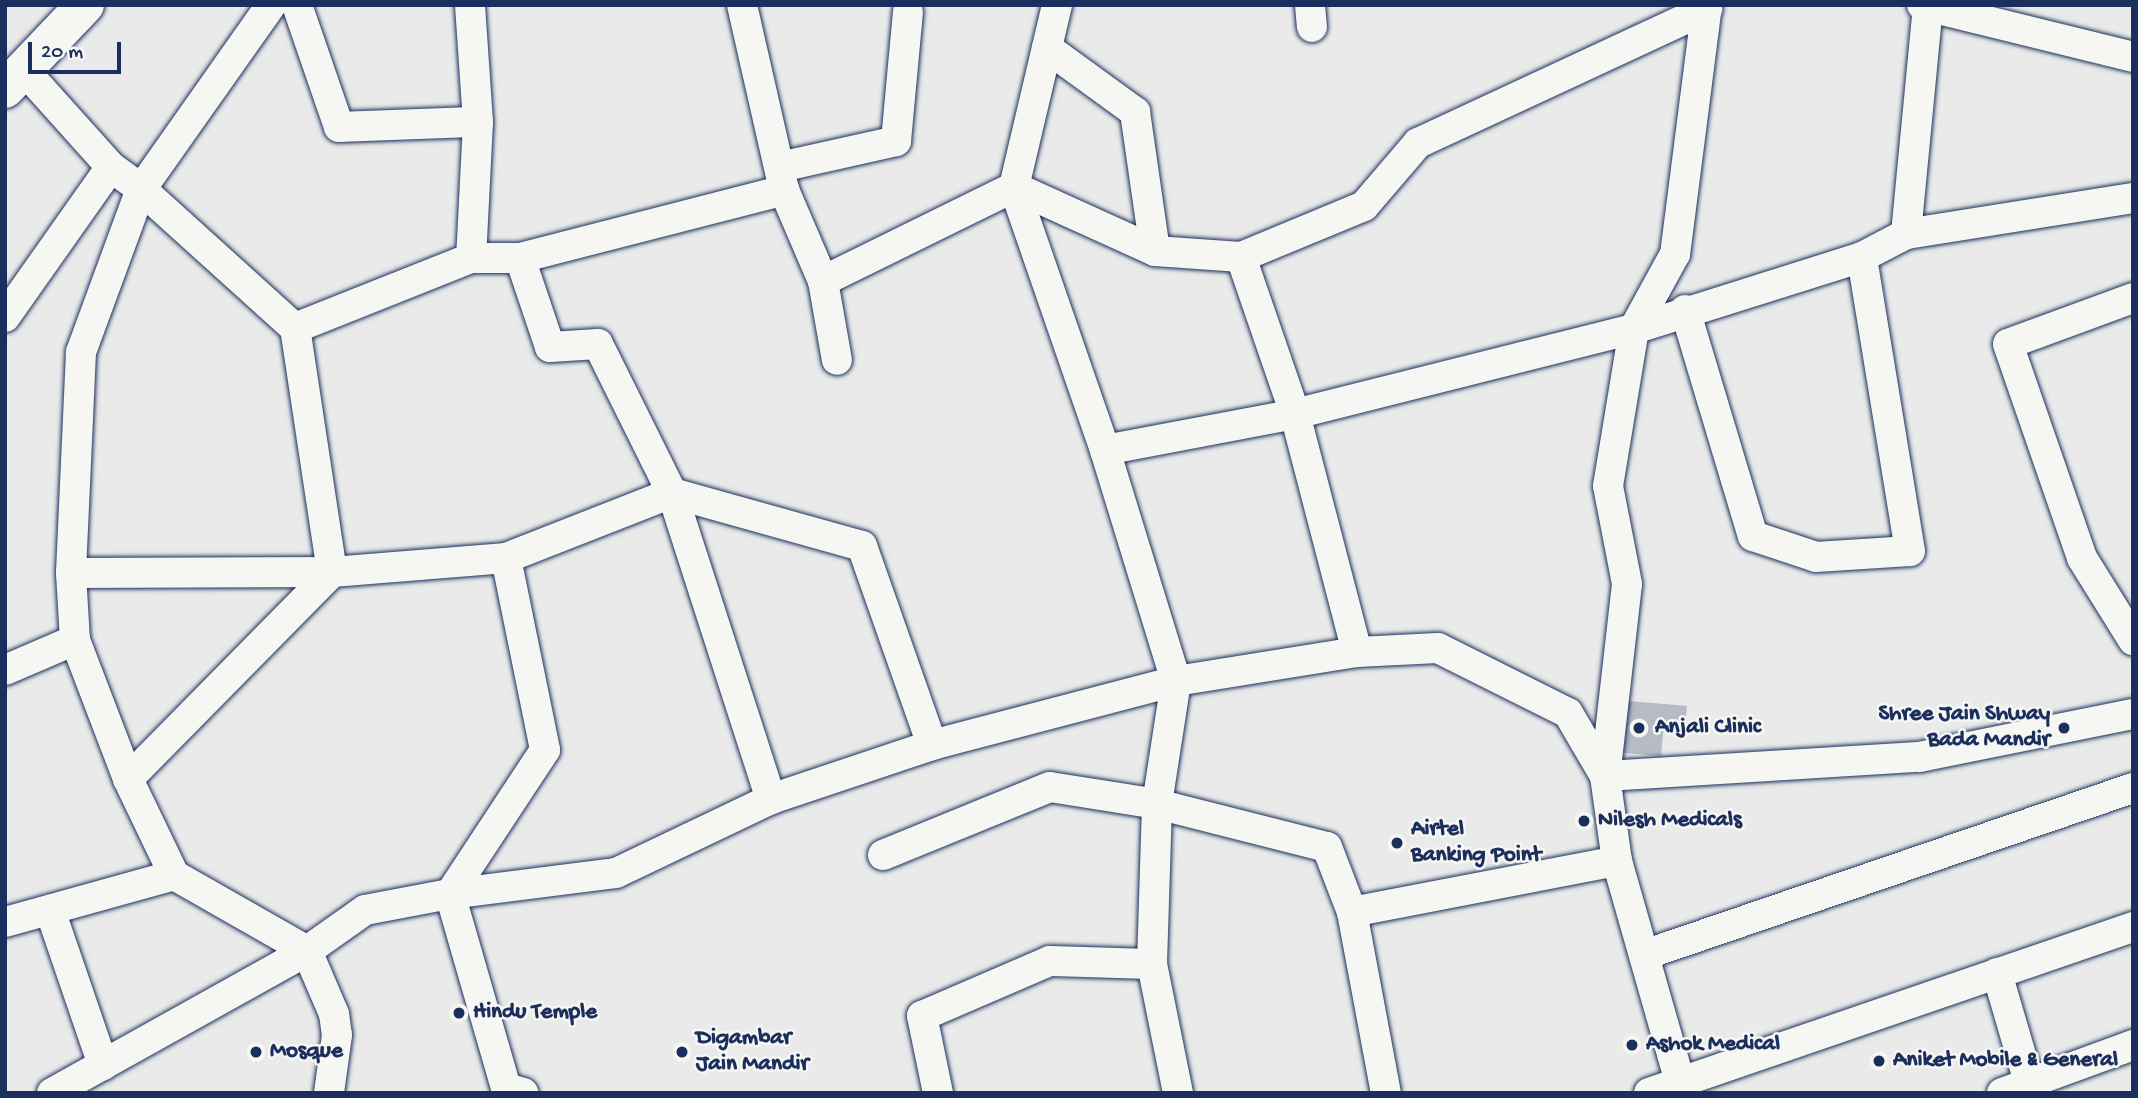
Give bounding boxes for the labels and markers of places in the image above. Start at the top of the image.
place label: Shree Jain Shway Bada Mandir [1878,701,2050,755]
place label: Anjali Clinic [1655,714,1761,742]
marker: Anjali Clinic [1629,718,1649,738]
marker: Shree Jain Shway Bada Mandir [2056,720,2072,736]
place label: Nilesh Medicals [1598,807,1742,835]
marker: Nilesh Medicals [1576,813,1592,829]
place label: Airtel Banking Point [1411,816,1541,870]
marker: Airtel Banking Point [1389,835,1405,851]
place label: Hindu Temple [473,999,597,1027]
marker: Hindu Temple [451,1005,467,1021]
place label: Digambar Jain Mandir [696,1025,809,1079]
place label: Ashok Medical [1646,1031,1780,1059]
marker: Ashok Medical [1624,1037,1640,1053]
place label: Mosque [270,1038,343,1066]
marker: Mosque [248,1044,264,1060]
marker: Digambar Jain Mandir [674,1044,690,1060]
place label: Aniket Mobile & General [1893,1047,2118,1075]
marker: Aniket Mobile & General [1871,1053,1887,1069]

